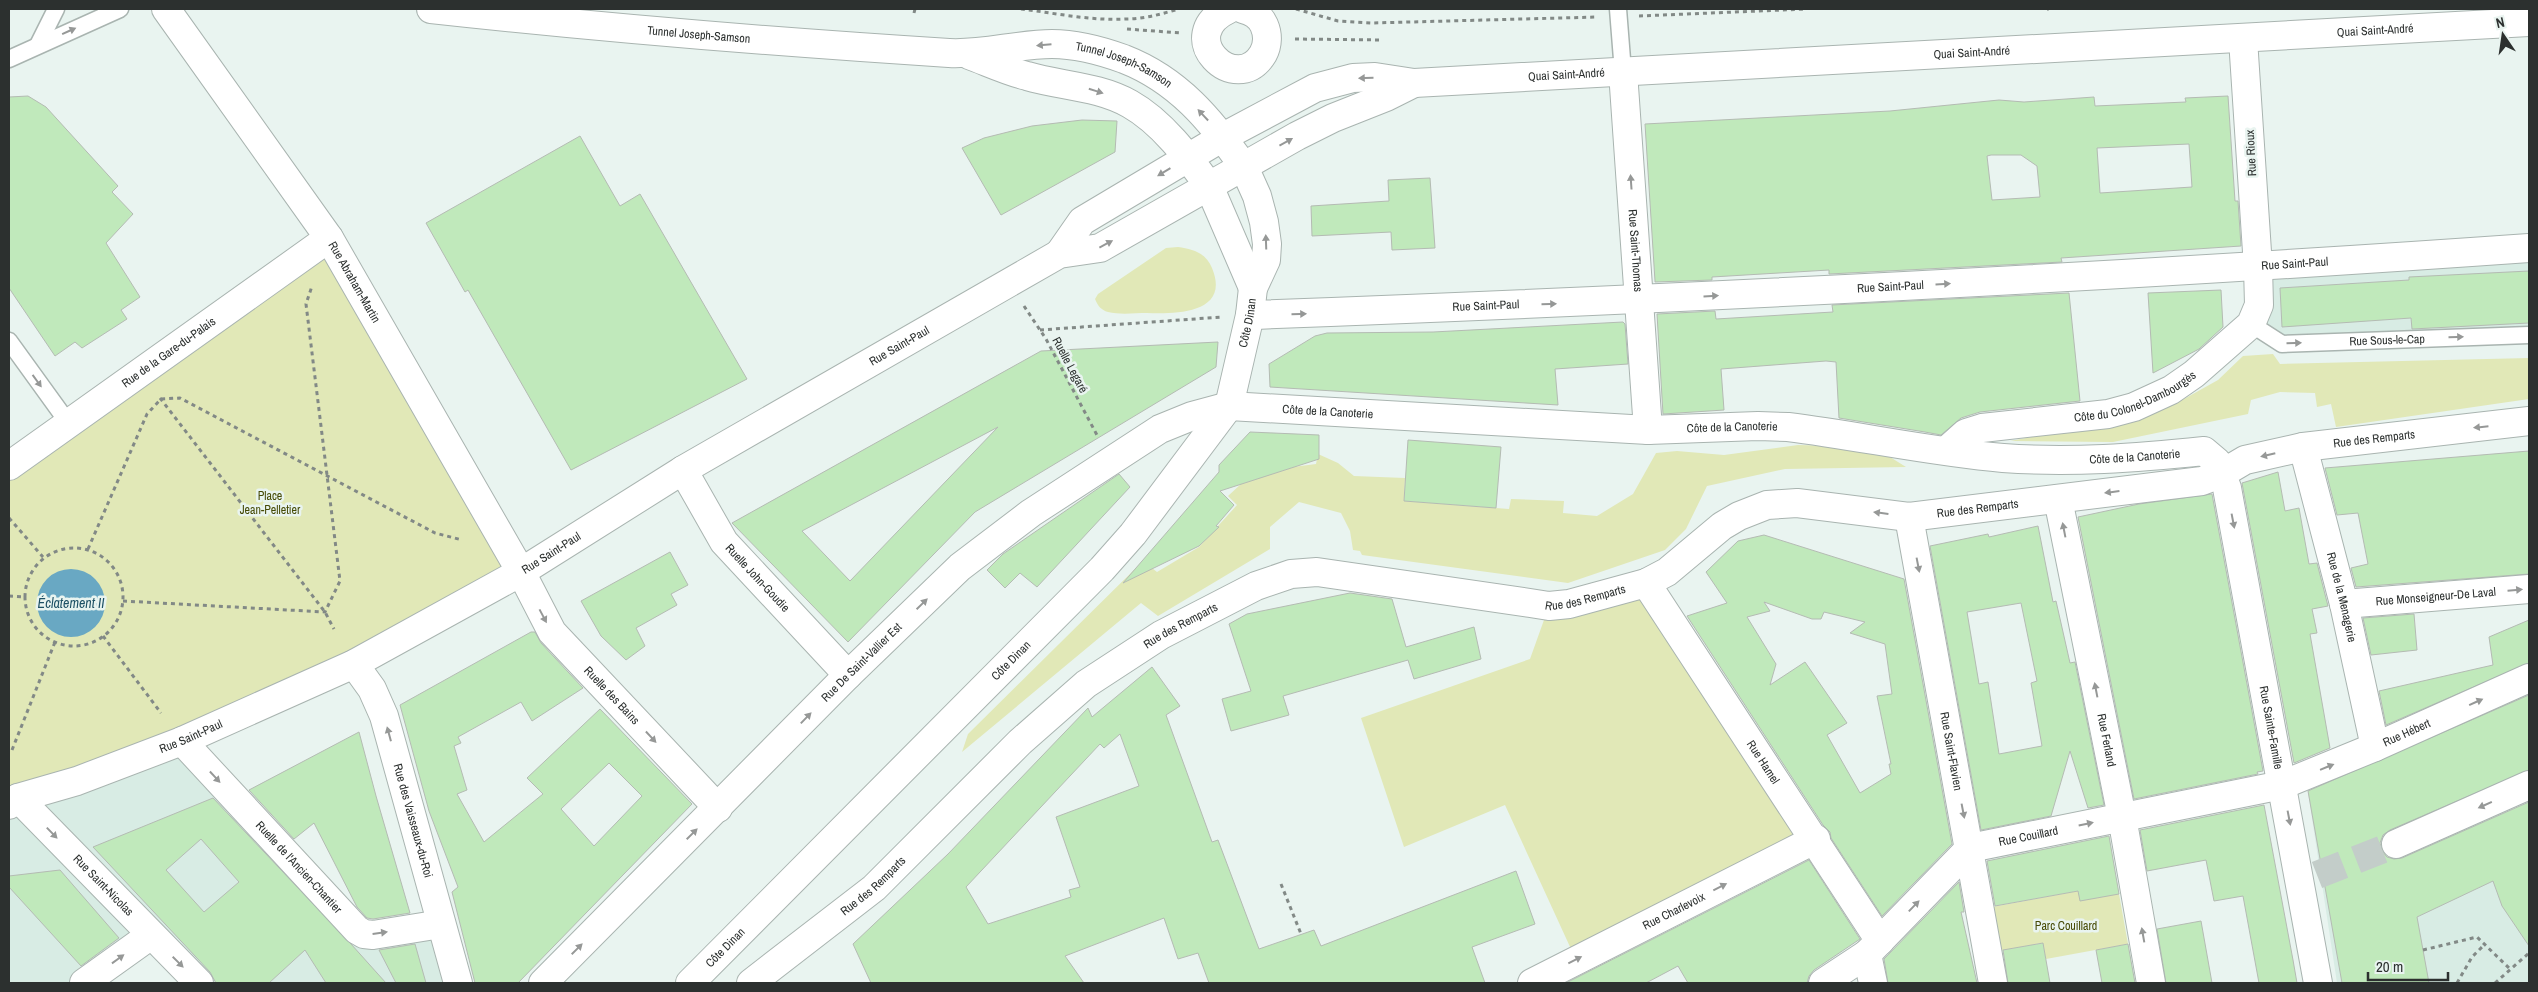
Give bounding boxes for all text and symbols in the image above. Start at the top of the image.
north arrow [2478,10,2528,60]
text: N [2494,13,2506,32]
street label: Quai Saint-André [2336,20,2414,40]
street label: Tunnel Joseph-Samson [647,22,751,47]
one-way arrow [62,27,76,35]
street label: Tunnel Joseph-Samson [1074,38,1175,91]
one-way arrow [1035,41,1051,49]
street label: Quai Saint-André [1933,42,2011,63]
street label: Quai Saint-André [1528,65,1605,85]
one-way arrow [1358,74,1374,82]
one-way arrow [1089,88,1104,96]
one-way arrow [1197,109,1209,121]
street label: Rue Rioux [2242,129,2260,177]
one-way arrow [1279,138,1293,147]
one-way arrow [1157,168,1170,177]
one-way arrow [1626,173,1634,189]
street label: Rue Saint-Thomas [1625,209,1646,292]
one-way arrow [1262,234,1270,250]
street label: Rue Abraham-Martin [325,238,384,326]
one-way arrow [1099,240,1114,248]
street label: Rue Saint-Paul [2261,254,2329,274]
street label: Rue Saint-Paul [1857,277,1924,296]
one-way arrow [1936,279,1952,287]
one-way arrow [1703,292,1719,300]
street label: Rue Saint-Paul [1452,296,1520,315]
street label: Côte Dinan [1235,297,1260,349]
one-way arrow [1541,299,1557,307]
one-way arrow [1291,309,1307,317]
street label: Rue de la Gare-du-Palais [118,313,219,391]
street label: Rue Saint-Paul [866,322,932,369]
street label: Rue Sous-le-Cap [2349,331,2425,350]
one-way arrow [2449,333,2465,341]
street label: Ruelle Legaré [1049,334,1091,396]
one-way arrow [2286,339,2302,347]
street label: Côte du Colonel-Dambourgès [2073,367,2199,426]
one-way arrow [32,374,43,387]
street label: Côte de la Canoterie [1282,401,1374,422]
street label: Côte de la Canoterie [1686,418,1778,437]
one-way arrow [2473,423,2489,431]
street label: Rue des Remparts [2332,426,2416,451]
street label: Côte de la Canoterie [2089,445,2181,468]
one-way arrow [2260,451,2275,459]
park label: Place Jean-Pelletier [240,488,301,518]
one-way arrow [2103,488,2119,496]
street label: Rue des Remparts [1936,496,2019,522]
one-way arrow [1873,509,1889,517]
one-way arrow [2229,513,2237,529]
one-way arrow [2060,523,2068,538]
street label: Rue Saint-Paul [519,528,584,578]
street label: Ruelle John-Goudie [722,540,793,615]
street label: Rue de la Menagerie [2323,550,2360,644]
one-way arrow [1914,557,1922,573]
street label: Rue des Remparts [1544,581,1627,614]
street label: Rue Monseigneur-De Laval [2375,584,2496,609]
one-way arrow [2507,586,2523,594]
water label: Éclatement II [37,594,105,612]
one-way arrow [915,598,927,610]
street label: Rue des Remparts [1140,599,1221,652]
one-way arrow [539,608,547,623]
street label: Rue De Saint-Vallier Est [818,619,905,705]
street label: Côte Dinan [988,637,1034,684]
street label: Ruelle des Bains [580,663,643,728]
one-way arrow [2092,682,2100,697]
street label: Rue Sainte-Famille [2256,685,2287,771]
one-way arrow [2469,697,2483,705]
street label: Rue Saint-Flavien [1936,711,1966,792]
one-way arrow [800,712,812,724]
street label: Rue Ferland [2093,712,2120,768]
street label: Rue Hébert [2380,715,2433,750]
street label: Rue Saint-Paul [157,716,225,757]
one-way arrow [385,726,393,742]
one-way arrow [645,730,657,742]
street label: Rue Hamel [1743,737,1783,787]
street label: Rue des Vaisseaux-du-Roi [390,762,436,880]
one-way arrow [2320,763,2335,771]
one-way arrow [209,771,221,783]
one-way arrow [2478,801,2492,809]
one-way arrow [1960,803,1968,819]
one-way arrow [2285,811,2293,827]
street label: Ruelle de l'Ancien-Chantier [252,818,346,917]
one-way arrow [2079,820,2094,828]
street label: Rue Couillard [1997,822,2059,850]
one-way arrow [46,827,58,839]
one-way arrow [686,828,698,840]
street label: Rue Saint-Nicolas [70,851,137,919]
street label: Rue des Remparts [837,853,909,919]
one-way arrow [1713,883,1727,891]
street label: Rue Charlevoix [1640,889,1708,934]
one-way arrow [1908,900,1920,912]
park label: Parc Couillard [2035,918,2097,934]
street label: Côte Dinan [702,924,749,971]
one-way arrow [2138,927,2146,943]
one-way arrow [372,929,388,937]
one-way arrow [571,943,583,955]
scale bar [2368,950,2448,982]
one-way arrow [111,954,125,964]
one-way arrow [172,956,184,968]
one-way arrow [1567,956,1582,964]
text: 20 m [2376,956,2403,977]

